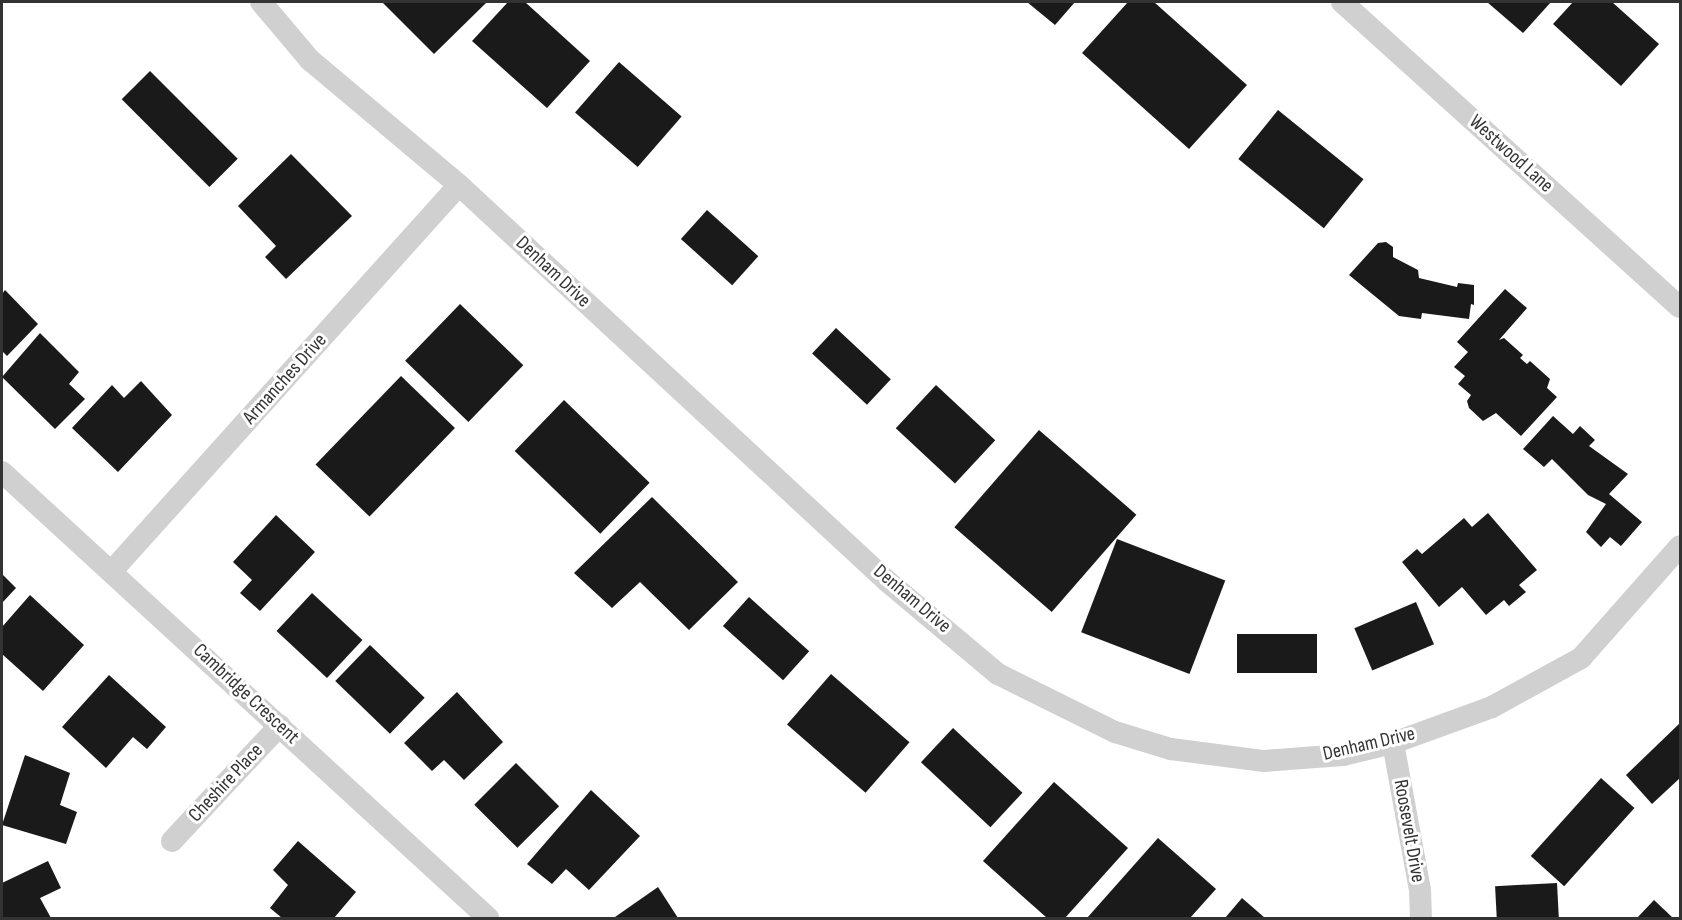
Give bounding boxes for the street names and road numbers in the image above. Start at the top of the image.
street label: Westwood Lane [1464,110,1558,198]
street label: Denham Drive [511,231,595,313]
street label: Armanches Drive [238,329,332,429]
street label: Denham Drive [868,560,956,638]
street label: Cambridge Crescent [188,639,304,749]
street label: Denham Drive [1321,722,1417,766]
street label: Cheshire Place [184,739,268,827]
street label: Roosevelt Drive [1388,778,1430,884]

